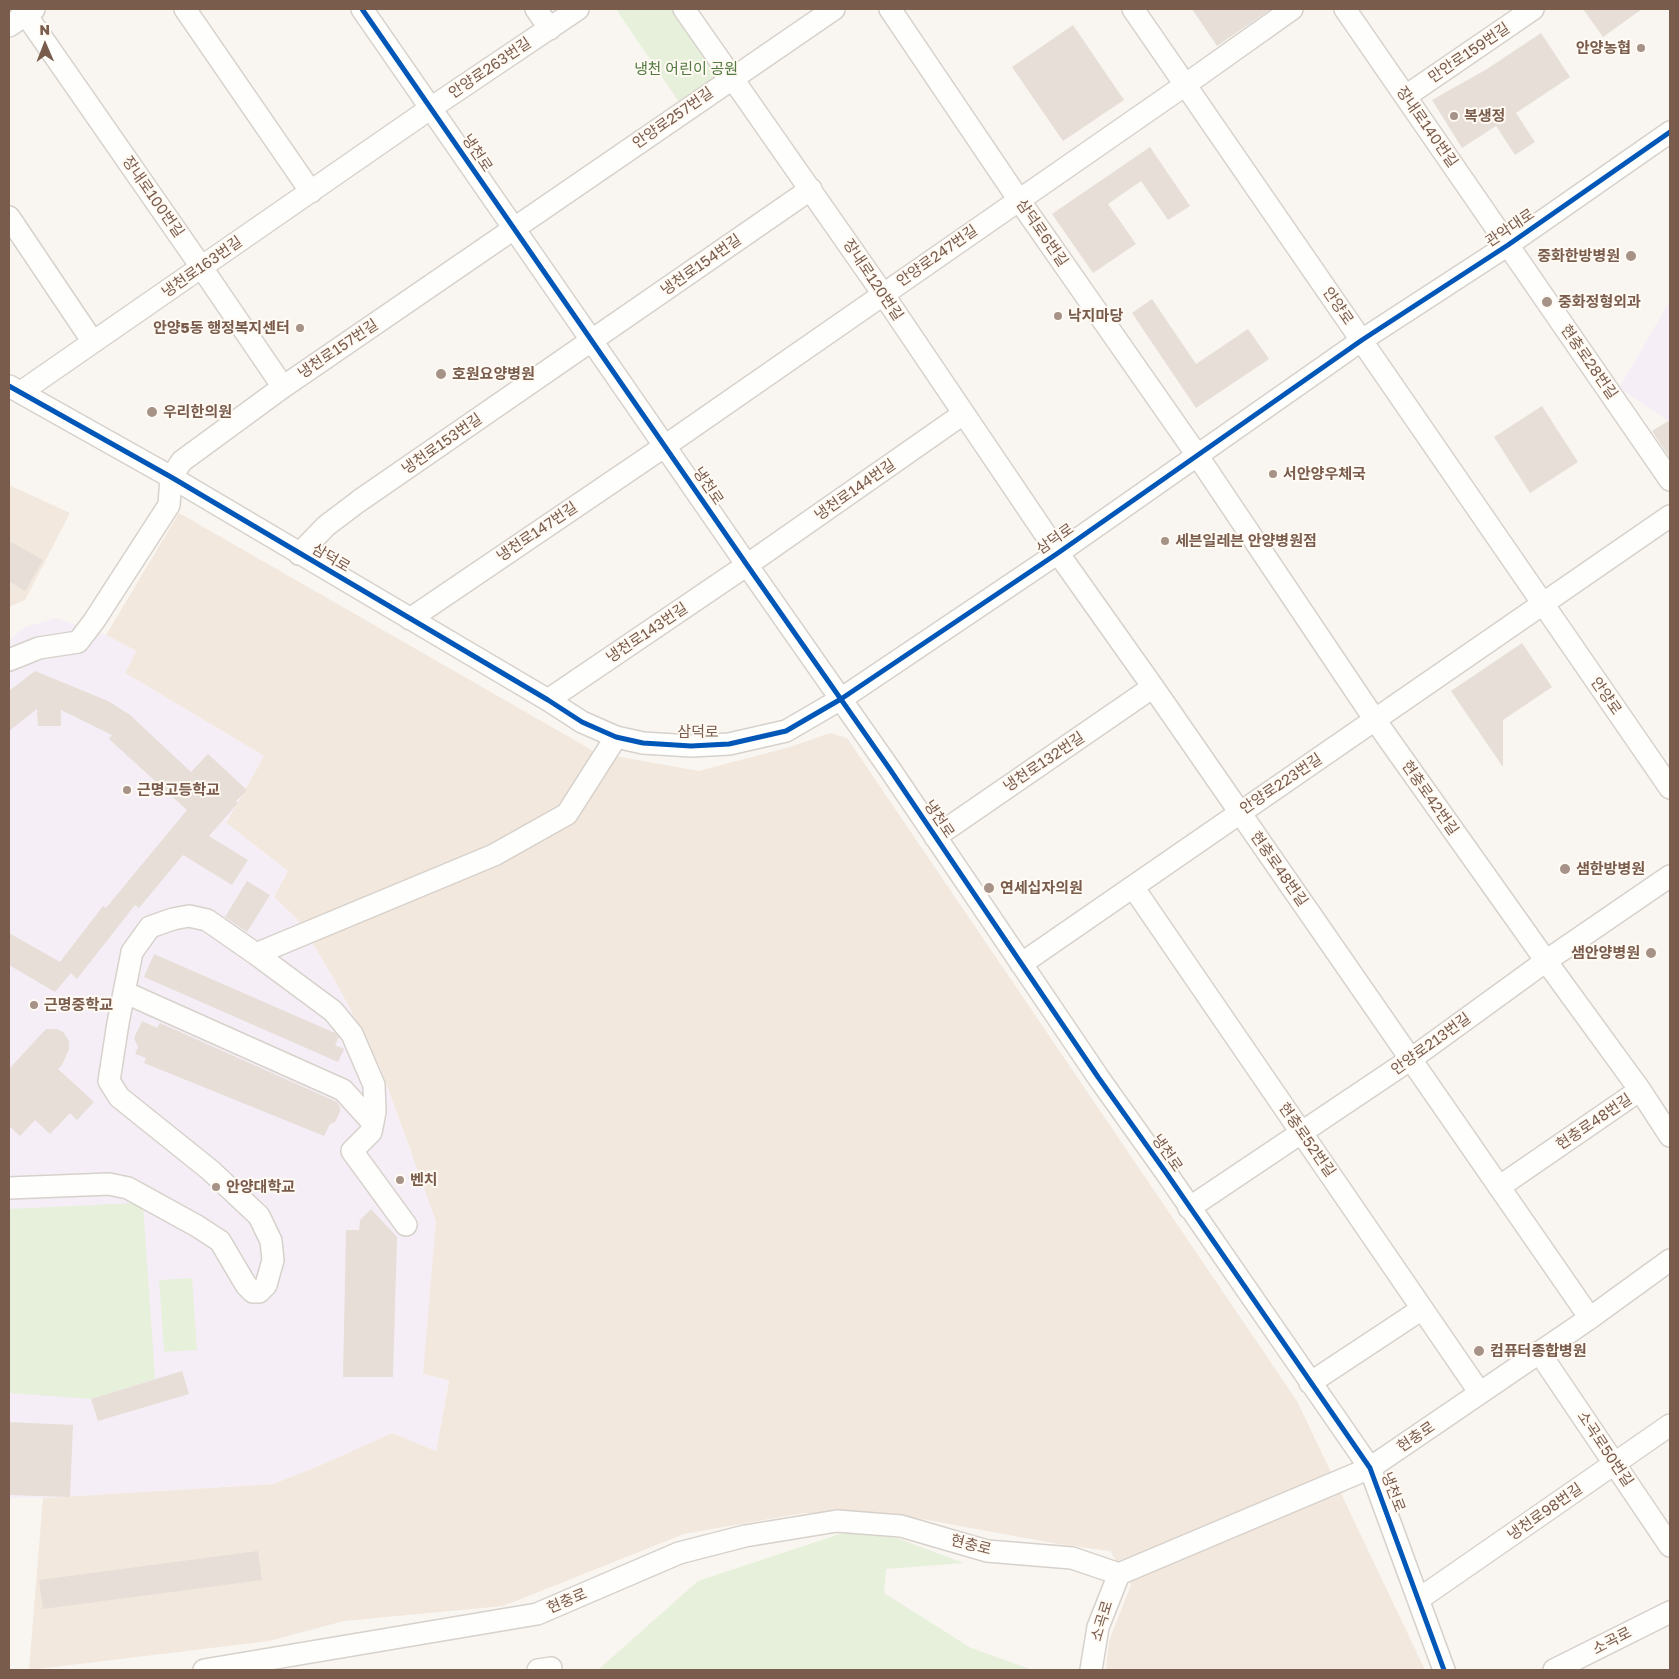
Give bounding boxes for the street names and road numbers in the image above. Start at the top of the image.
street label: 만안로159번길 [1425,19,1513,87]
street label: 안양로263번길 [445,34,535,102]
street label: 장내로140번길 [1392,83,1462,171]
street label: 안양로257번길 [629,84,717,152]
street label: 냉천로 [458,131,496,175]
street label: 장내로100번길 [118,153,188,241]
street label: 삼덕로6번길 [1012,196,1072,270]
street label: 관악대로 [1482,205,1538,251]
street label: 안양로247번길 [893,221,981,291]
street label: 냉천로154번길 [657,231,745,299]
street label: 냉천로163번길 [158,233,246,301]
street label: 장내로120번길 [839,236,907,324]
street label: 안양로 [1319,284,1357,328]
street label: 냉천로157번길 [294,316,382,382]
street label: 현충로28번길 [1557,321,1621,403]
street label: 냉천로153번길 [398,410,486,478]
street label: 냉천로144번길 [811,456,899,524]
street label: 냉천로 [689,464,727,508]
street label: 냉천로147번길 [493,498,581,566]
street label: 삼덕로 [1033,520,1077,558]
street label: 삼덕로 [309,540,353,576]
street label: 냉천로143번길 [603,599,691,667]
street label: 안양로 [1587,674,1625,718]
street label: 삼덕로 [677,723,719,741]
street label: 냉천로132번길 [1000,728,1088,796]
street label: 안양로223번길 [1237,750,1325,818]
street label: 현충로42번길 [1398,757,1462,839]
street label: 냉천로 [920,797,958,841]
street label: 현충로48번길 [1247,828,1311,910]
street label: 안양로213번길 [1388,1009,1474,1079]
street label: 현충로48번길 [1553,1090,1635,1154]
street label: 현충로52번길 [1275,1099,1339,1181]
street label: 냉천로 [1148,1131,1186,1175]
street label: 소곡로50번길 [1573,1408,1637,1490]
street label: 현충로 [1394,1418,1438,1456]
street label: 냉천로 [1377,1469,1409,1515]
street label: 냉천로98번길 [1504,1480,1586,1544]
street label: 현충로 [949,1531,993,1559]
street label: 현충로 [544,1585,590,1617]
street label: 소곡로 [1087,1599,1117,1643]
street label: 소곡로 [1589,1624,1635,1658]

